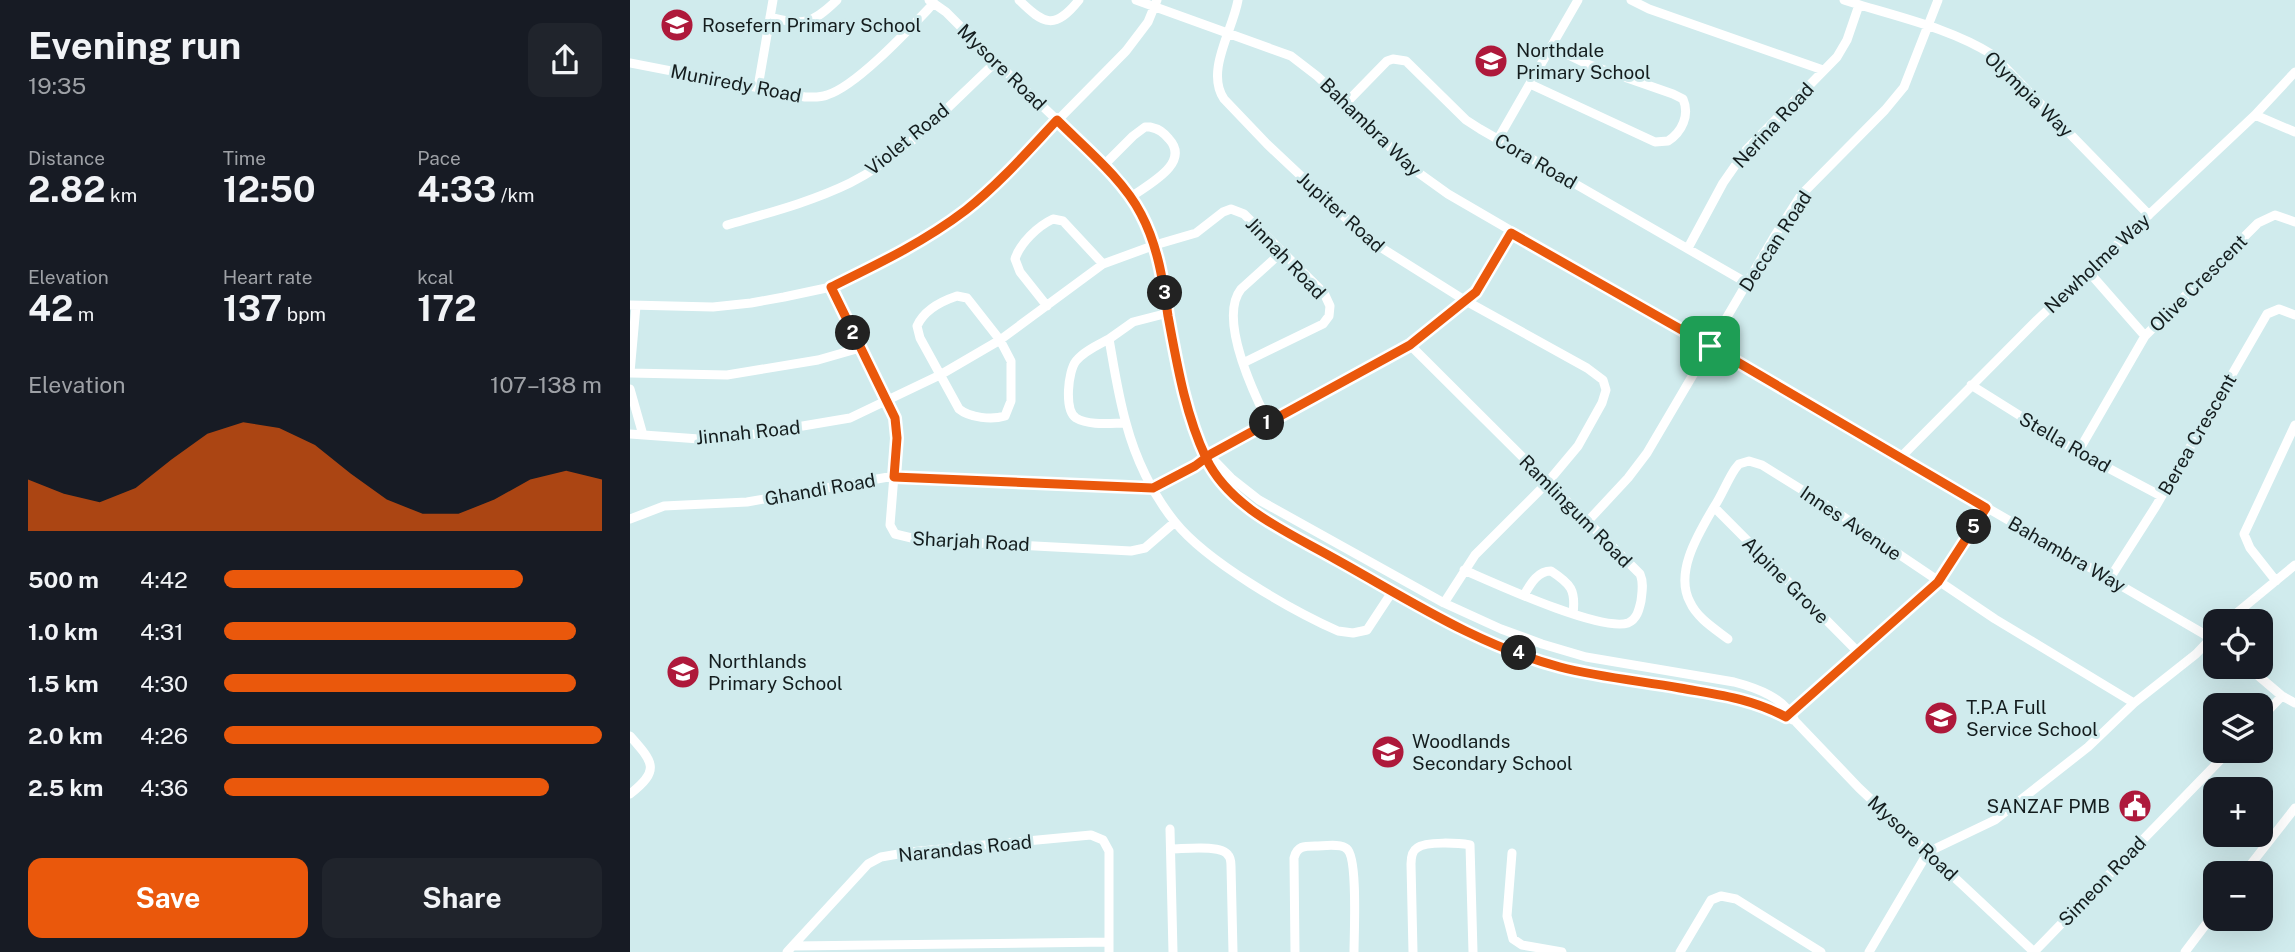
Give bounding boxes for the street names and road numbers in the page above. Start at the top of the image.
street label: Mysore Road [953,19,1051,115]
street label: Olympia Way [1980,46,2078,142]
street label: Muniredy Road [669,60,803,106]
street label: Bahambra Way [1316,73,1426,181]
street label: Nerina Road [1728,78,1818,172]
street label: Violet Road [861,99,953,179]
street label: Cora Road [1491,129,1581,193]
street label: Jupiter Road [1293,167,1389,257]
street label: Deccan Road [1734,187,1816,295]
street label: Newholme Way [2040,209,2154,317]
street label: Jinnah Road [1242,213,1330,303]
street label: Olive Crescent [2145,230,2251,336]
street label: Berea Crescent [2153,370,2241,498]
street label: Stella Road [2016,407,2114,477]
street label: Jinnah Road [695,416,801,448]
street label: Ramlingum Road [1515,450,1637,572]
street label: Ghandi Road [763,468,877,510]
street label: Innes Avenue [1796,481,1906,565]
street label: Bahambra Way [2004,512,2130,596]
street label: Sharjah Road [912,527,1030,555]
street label: Alpine Grove [1738,532,1834,628]
street label: Mysore Road [1864,791,1962,885]
street label: Narandas Road [897,830,1033,866]
street label: Simeon Road [2054,832,2150,930]

